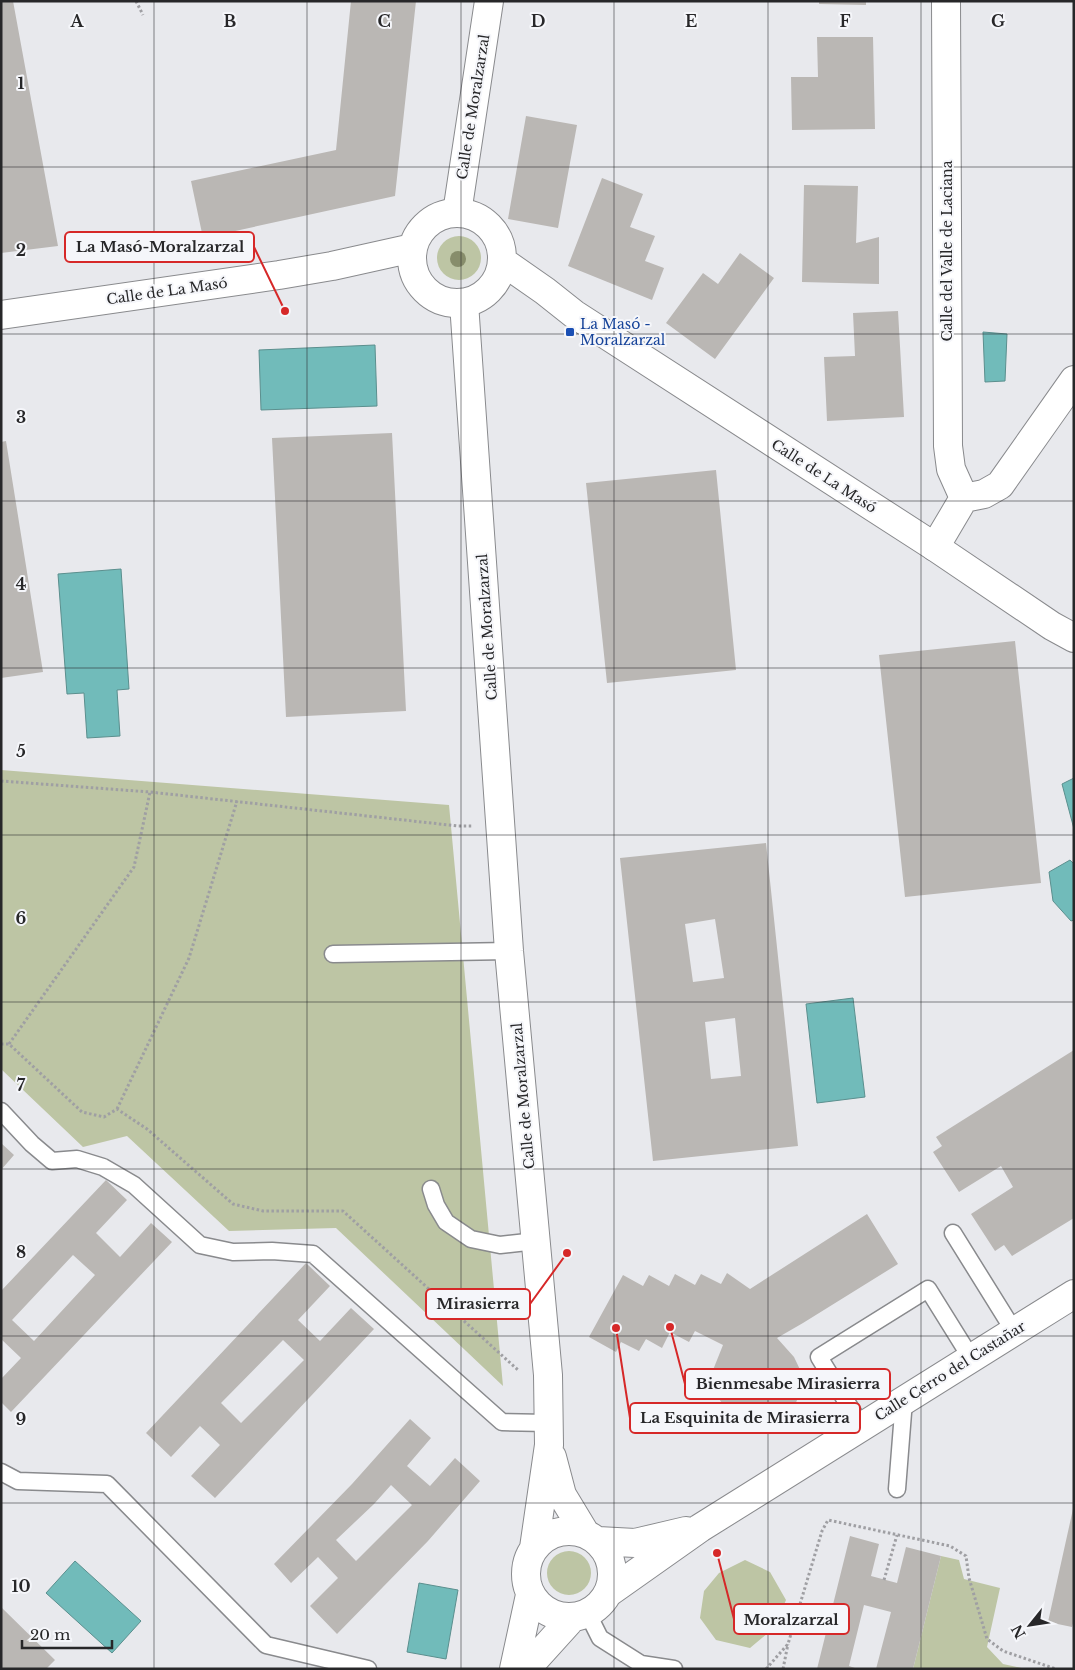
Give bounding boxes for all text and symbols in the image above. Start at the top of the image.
text: A [70,11,85,31]
text: B [224,11,237,31]
text: C [377,11,391,31]
text: D [531,11,545,31]
text: E [685,11,697,31]
text: F [839,11,851,31]
text: G [991,11,1005,31]
street label: Calle de Moralzarzal [453,33,493,181]
text: 1 [18,73,25,93]
street label: Calle del Valle de Laciana [938,160,956,342]
callout: La Masó-Moralzarzal [65,232,254,262]
text: La Masó-Moralzarzal [76,237,245,256]
text: 2 [16,240,26,260]
street label: Calle de La Masó [105,274,229,308]
place label: La Masó - Moralzarzal [580,315,666,349]
marker: La Masó - Moralzarzal [564,326,576,338]
text: 3 [16,407,26,427]
street label: Calle de La Masó [768,435,880,517]
street label: Calle de Moralzarzal [473,553,501,701]
text: 4 [16,574,26,594]
text: 5 [16,741,26,761]
text: 6 [16,908,27,928]
street label: Calle de Moralzarzal [508,1022,538,1170]
text: 7 [17,1075,26,1095]
text: 8 [16,1242,26,1262]
callout: Mirasierra [426,1289,530,1319]
text: Mirasierra [436,1294,520,1313]
street label: Calle Cerro del Castañar [871,1317,1029,1425]
callout: Bienmesabe Mirasierra [685,1369,890,1399]
text: Bienmesabe Mirasierra [696,1374,881,1393]
callout: La Esquinita de Mirasierra [630,1403,860,1433]
text: La Esquinita de Mirasierra [640,1408,850,1427]
text: 9 [16,1409,27,1429]
text: 10 [11,1576,31,1596]
north arrow [1005,1600,1055,1650]
callout: Moralzarzal [734,1604,849,1634]
text: Moralzarzal [743,1610,839,1629]
scale bar [22,1618,112,1650]
text: N [1008,1621,1030,1642]
text: 20 m [30,1625,70,1644]

